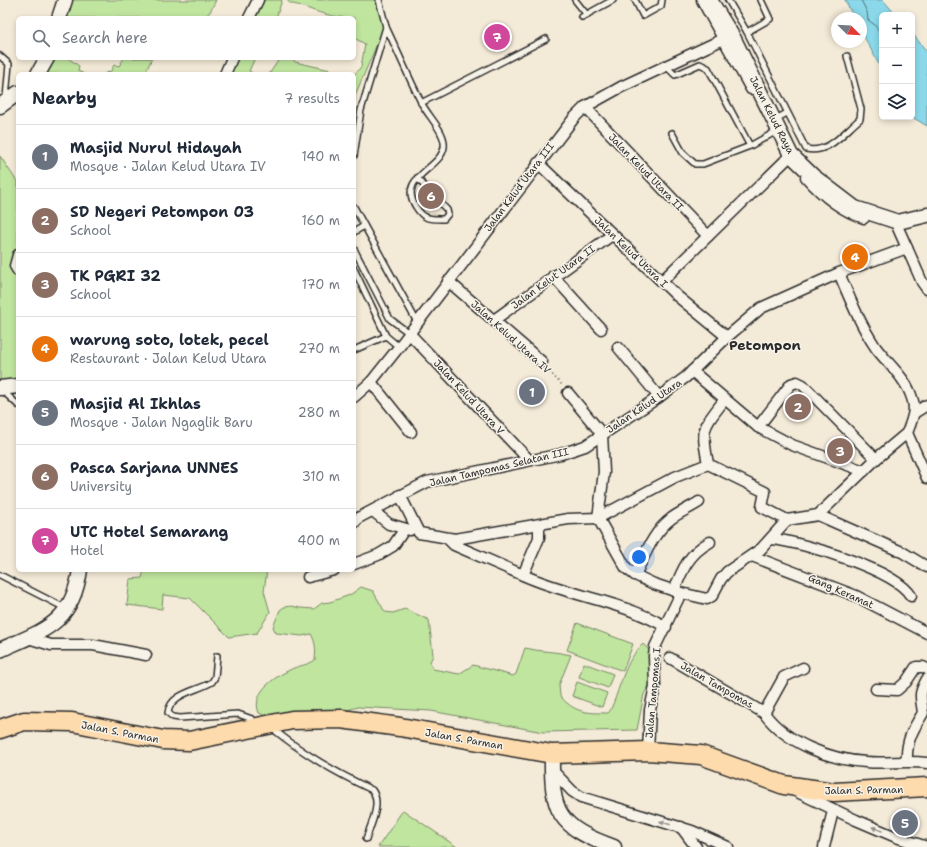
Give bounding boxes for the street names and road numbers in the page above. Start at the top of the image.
street label: Jalan Kelud Raya [747,74,798,157]
street label: Jalan Kelud Utara II [606,131,687,214]
street label: Jalan Kelud Utara III [481,140,557,234]
street label: Jalan Kelud Utara I [592,214,671,291]
street label: Jalan Kelut Utara II [509,242,598,312]
street label: Jalan Kelud Utara IV [468,298,554,377]
street label: Jalan Kelud Utara V [431,357,507,437]
street label: Jalan Kelud Utara [604,376,685,436]
street label: Jalan Tampomas Selatan III [428,445,570,489]
street label: Gang Keramat [806,571,876,611]
street label: Jalan Tampomas I [643,647,663,739]
street label: Jalan Tampomas [678,659,756,711]
street label: Jalan S. Parman [80,718,160,746]
street label: Jalan S. Parman [424,726,504,752]
street label: Jalan S. Parman [824,783,904,797]

